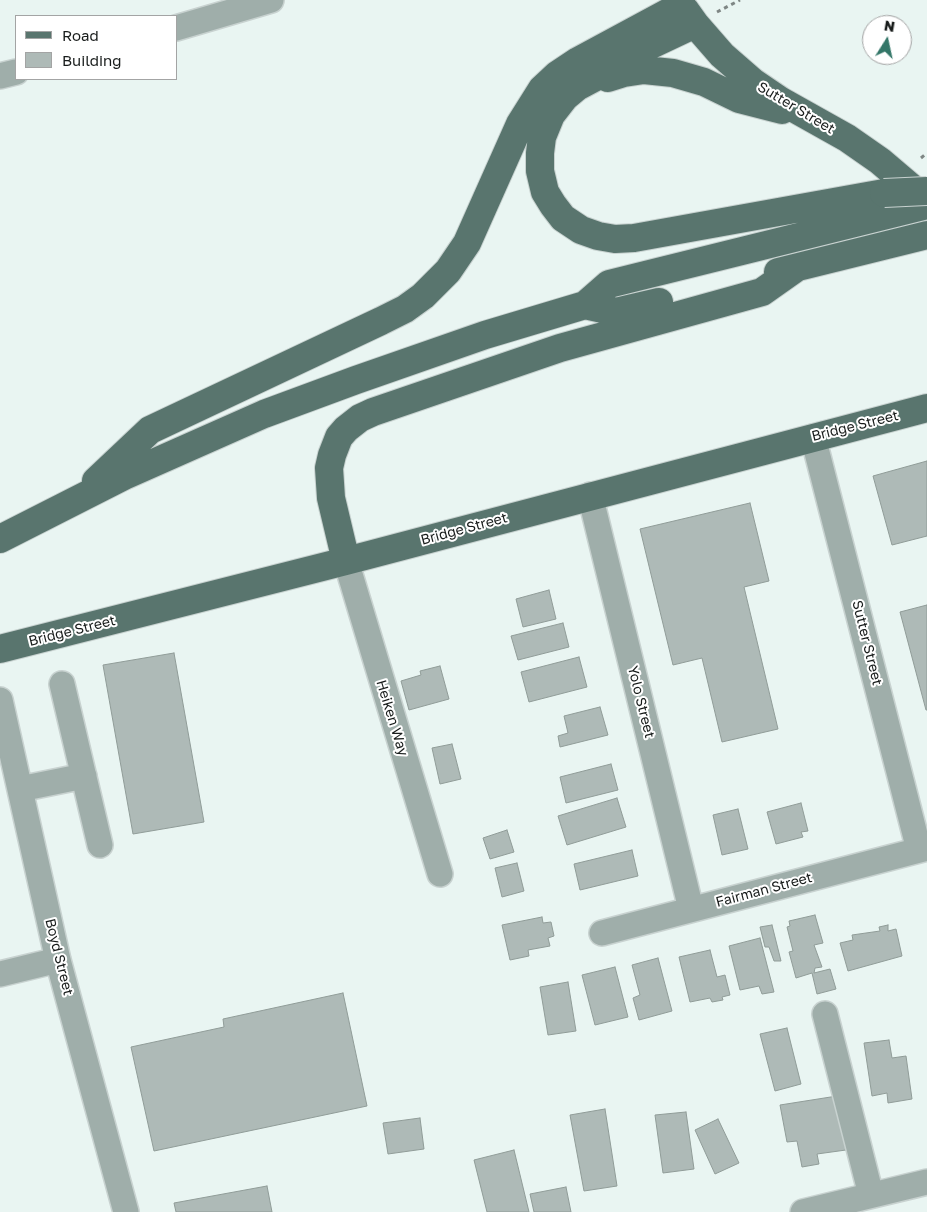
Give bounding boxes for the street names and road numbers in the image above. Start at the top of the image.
street label: Sutter Street [754,78,838,138]
street label: Bridge Street [810,407,900,445]
street label: Bridge Street [419,509,509,549]
street label: Sutter Street [848,599,886,687]
street label: Bridge Street [27,612,117,650]
street label: Yolo Street [624,664,658,740]
street label: Heiken Way [372,678,412,758]
street label: Fairman Street [714,869,814,911]
street label: Boyd Street [41,917,77,997]

